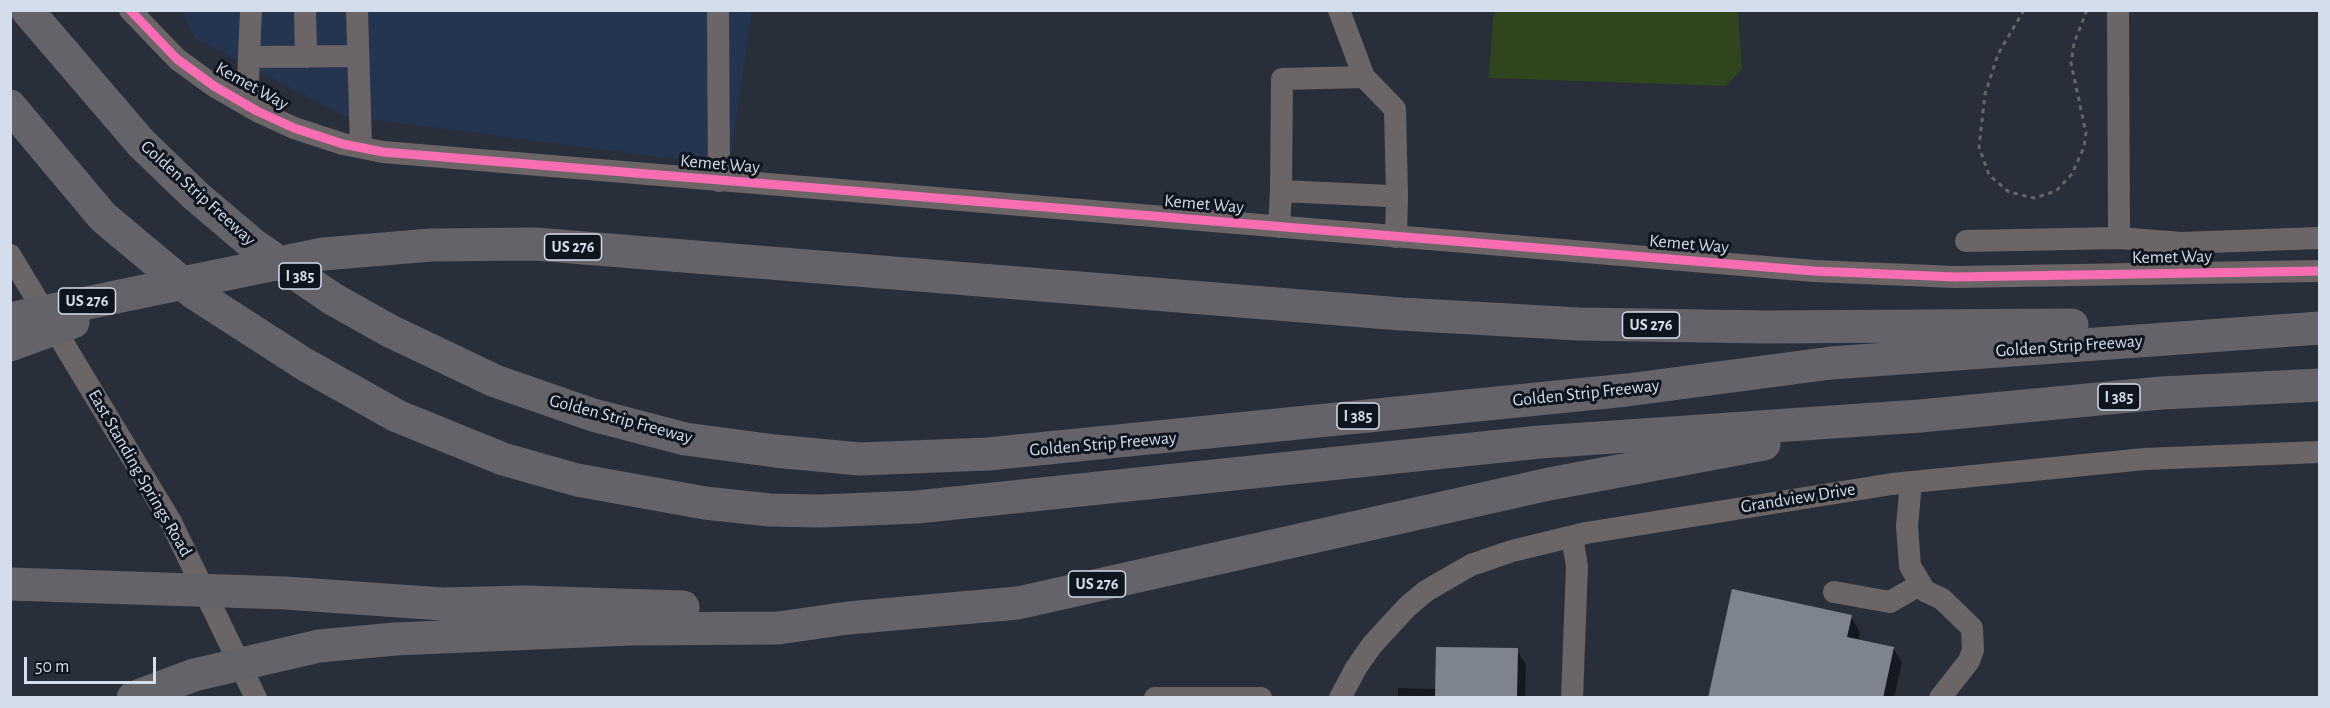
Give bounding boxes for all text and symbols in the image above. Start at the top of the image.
street label: Kemet Way [212,57,292,115]
street label: Golden Strip Freeway [136,136,260,250]
street label: Kemet Way [679,150,761,178]
street label: Kemet Way [1163,190,1245,218]
street label: Kemet Way [1648,230,1730,258]
road number: US 276 [544,234,602,260]
street label: Kemet Way [2132,246,2212,268]
road number: I 385 [279,263,321,289]
road number: US 276 [58,288,116,314]
road number: US 276 [1622,312,1680,338]
street label: Golden Strip Freeway [1995,330,2143,362]
street label: Golden Strip Freeway [1512,375,1660,411]
road number: I 385 [2098,384,2140,410]
street label: East Standing Springs Road [83,386,197,560]
street label: Golden Strip Freeway [547,390,695,448]
road number: I 385 [1337,403,1379,429]
street label: Golden Strip Freeway [1029,427,1177,461]
street label: Grandview Drive [1739,478,1857,518]
road number: US 276 [1068,571,1126,597]
scale bar [27,645,159,683]
text: 50 m [35,658,69,676]

